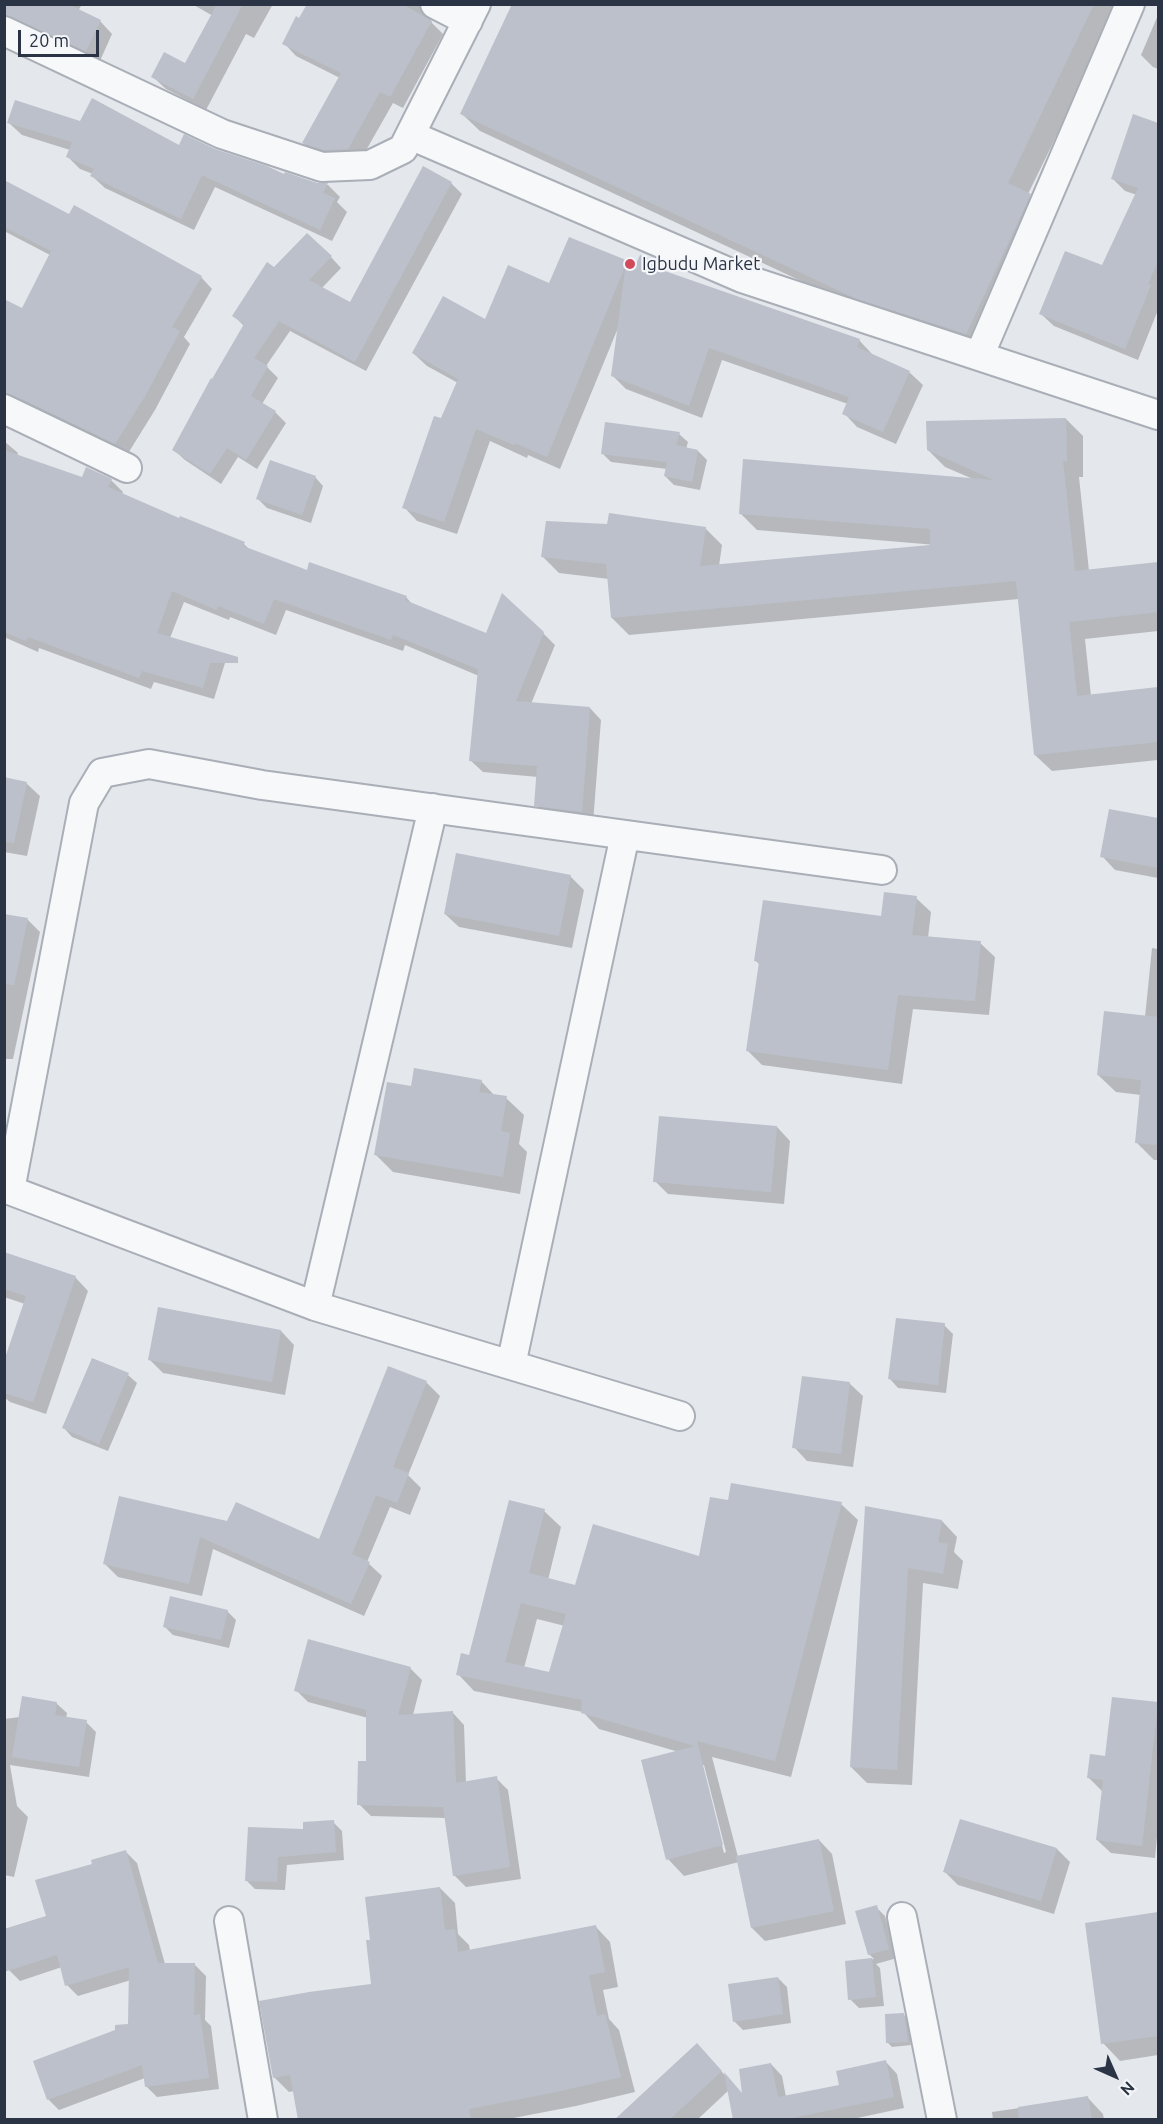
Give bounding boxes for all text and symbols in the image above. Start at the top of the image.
scale bar [21,18,102,56]
text: 20 m [29,30,69,50]
place label: Igbudu Market [642,253,760,275]
marker: Igbudu Market [623,257,637,271]
north arrow [1085,2046,1145,2106]
text: N [1117,2078,1138,2099]

